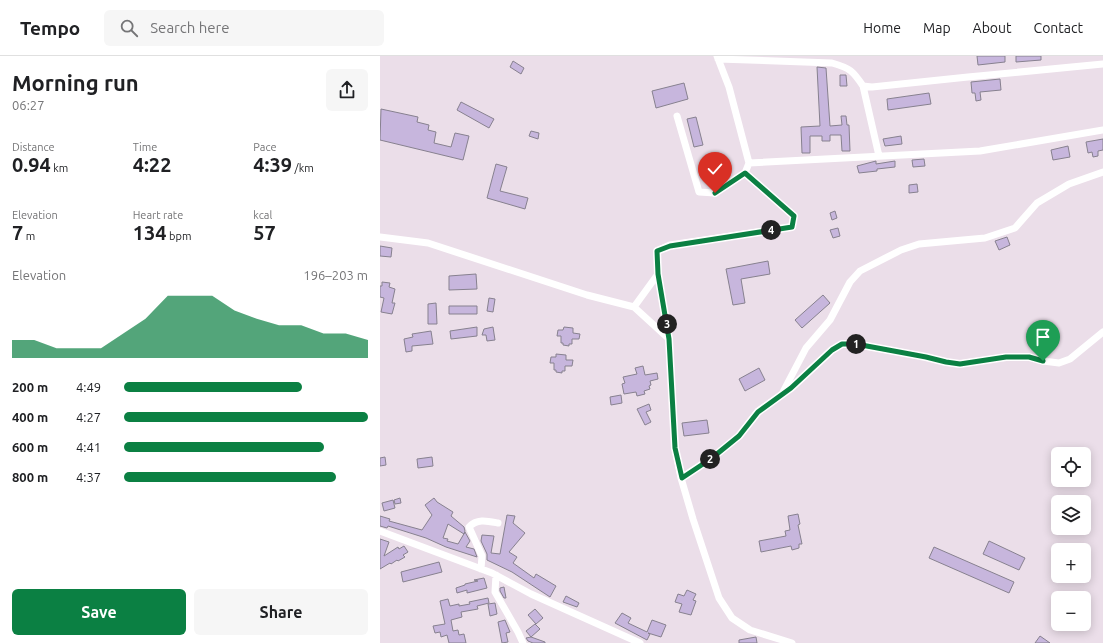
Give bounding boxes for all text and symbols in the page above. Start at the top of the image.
search box [104,10,384,46]
text: Tempo [20,17,80,39]
icon: search [118,17,140,39]
text: Search here [150,19,230,36]
text: Home [863,20,901,36]
text: Map [923,20,951,36]
text: About [973,20,1012,36]
text: Contact [1034,20,1083,36]
button: share [326,69,368,111]
text: Morning run [12,70,139,95]
text: 06:27 [12,98,45,112]
text: Distance [12,141,55,153]
text: Time [133,141,157,153]
text: Pace [253,141,277,153]
pin [698,152,732,193]
text: 0.94 [12,153,51,176]
text: 4:22 [133,153,171,176]
text: 4:39 [253,153,292,176]
icon: check [704,158,726,180]
text: km [51,162,68,174]
text: /km [292,162,314,174]
text: Elevation [12,209,58,221]
text: Heart rate [133,209,183,221]
text: kcal [253,209,272,221]
pin: 4 [761,220,781,240]
text: 7 [12,221,23,244]
text: 134 [133,221,167,244]
text: 57 [253,221,276,244]
text: 4 [768,224,774,236]
text: m [23,230,35,242]
text: bpm [167,230,191,242]
text: Elevation [12,268,66,282]
text: 196–203 m [303,268,368,282]
pin: 3 [657,314,677,334]
text: 3 [664,318,670,330]
pin [1026,320,1060,361]
icon: arrive [1032,326,1054,348]
pin: 1 [846,334,866,354]
text: 1 [853,338,859,350]
text: 200 m [12,380,48,394]
text: 4:49 [76,380,101,394]
text: 400 m [12,410,48,424]
text: 4:27 [76,410,101,424]
text: 600 m [12,440,48,454]
text: 4:41 [76,440,101,454]
map controls [1051,447,1091,631]
button: locate [1051,447,1091,487]
pin: 2 [700,449,720,469]
text: 2 [707,453,713,465]
text: 800 m [12,470,48,484]
text: 4:37 [76,470,101,484]
button: layers [1051,495,1091,535]
button: + [1051,543,1091,583]
button: Save [12,589,186,635]
button: Share [194,589,368,635]
button: − [1051,591,1091,631]

